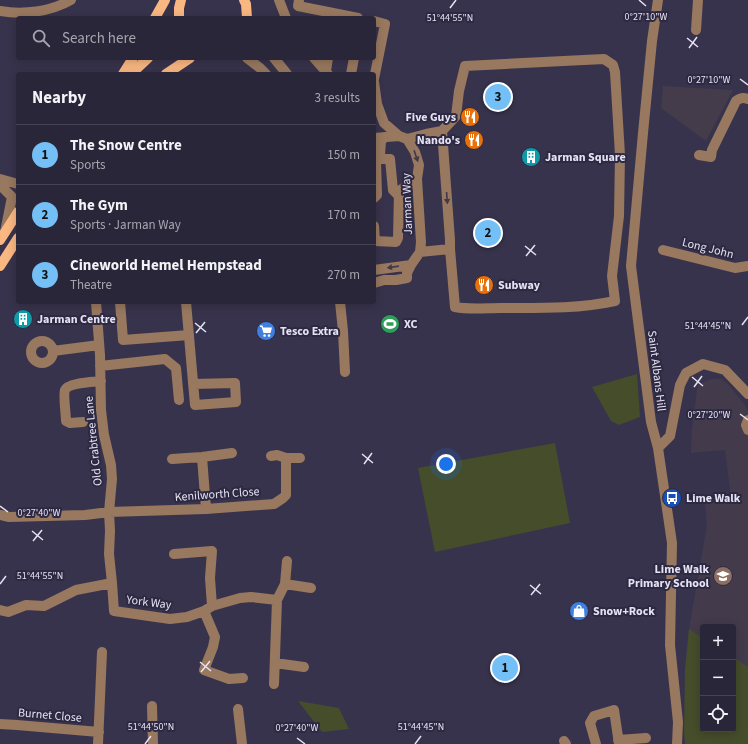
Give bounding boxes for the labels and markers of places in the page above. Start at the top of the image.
pin: 3 [485,82,511,112]
restaurant icon: Five Guys [459,106,481,128]
place label: Five Guys [406,109,456,126]
restaurant icon: Nando's [463,129,485,151]
place label: Nando's [417,132,460,149]
building icon: Jarman Square [520,146,542,168]
place label: Jarman Square [545,149,626,166]
pin: 2 [475,218,501,248]
restaurant icon: Subway [473,274,495,296]
place label: Subway [498,277,541,294]
building icon: Jarman Centre [12,308,34,330]
place label: Jarman Centre [37,311,116,328]
sports icon: XC [379,313,401,335]
place label: XC [404,316,417,333]
supermarket icon: Tesco Extra [255,320,277,342]
place label: Tesco Extra [280,323,339,340]
bus stop icon: Lime Walk [661,487,683,509]
place label: Lime Walk [686,490,741,507]
place label: Lime Walk Primary School [628,561,710,592]
school or university icon: Lime Walk Primary School [712,565,734,587]
shop icon: Snow+Rock [568,600,590,622]
place label: Snow+Rock [593,603,655,620]
pin: 1 [492,653,518,683]

